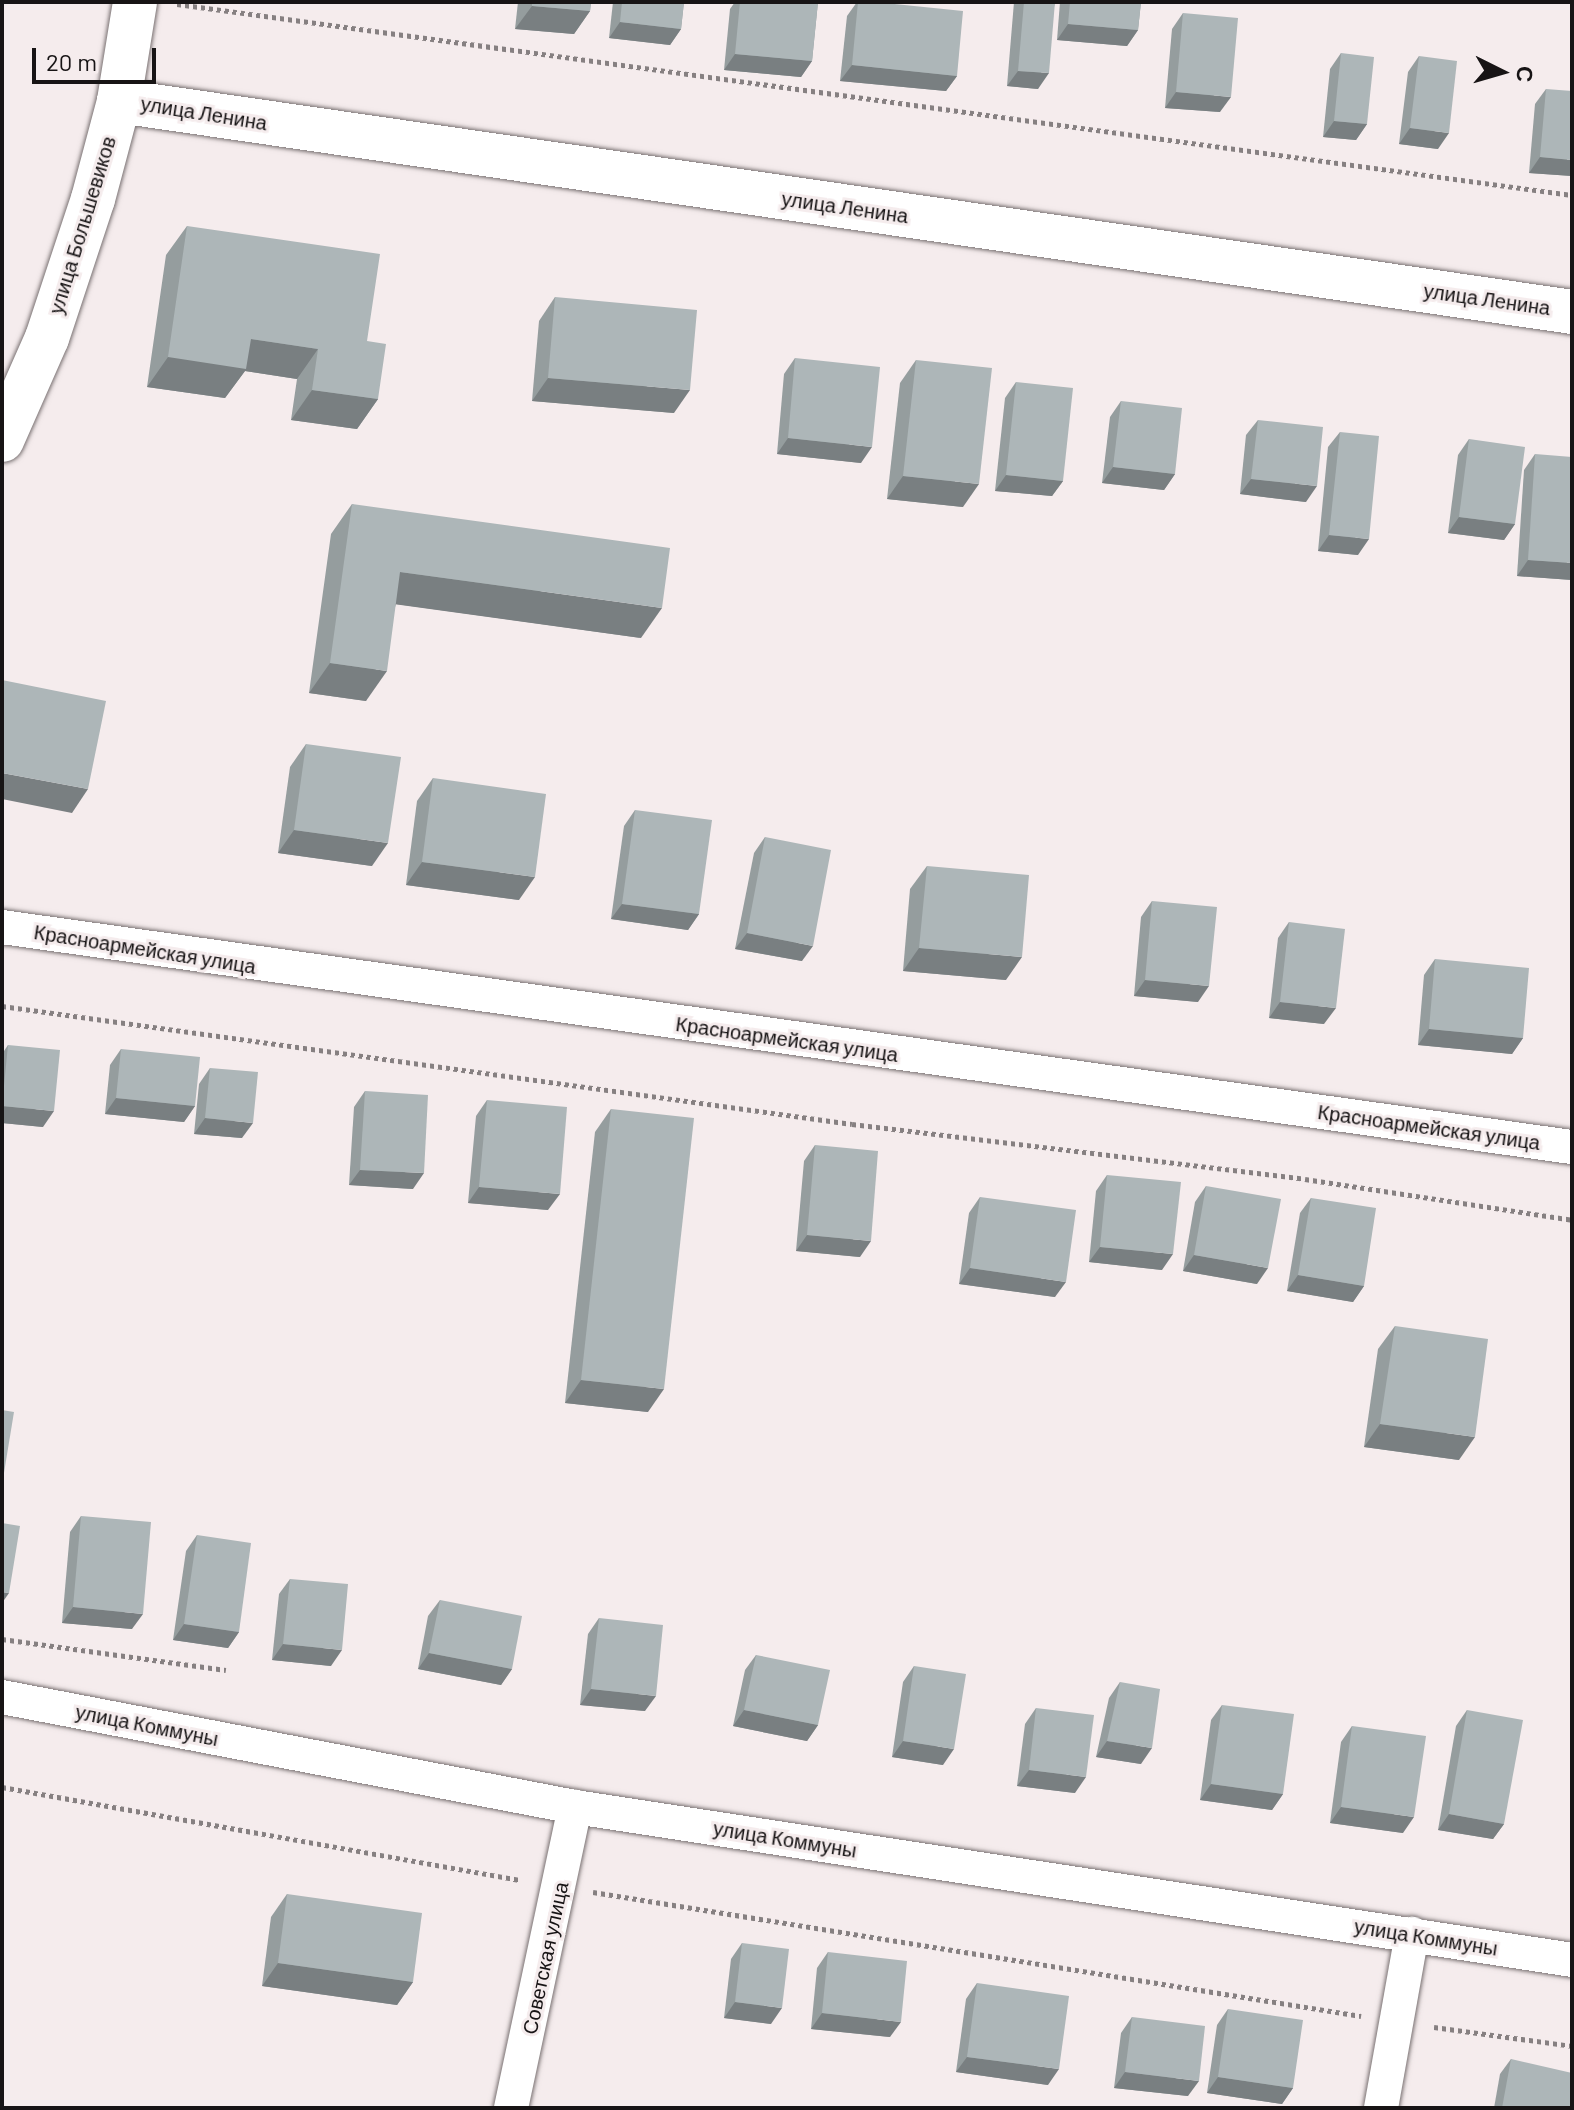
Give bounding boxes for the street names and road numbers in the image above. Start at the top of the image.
street label: улица Ленина [139,91,269,135]
street label: улица Большевиков [44,133,120,317]
street label: улица Ленина [780,186,910,228]
street label: улица Ленина [1422,278,1552,320]
street label: Красноармейская улица [32,920,258,978]
street label: Красноармейская улица [674,1011,900,1067]
street label: Красноармейская улица [1316,1099,1542,1155]
street label: улица Коммуны [74,1699,220,1751]
street label: улица Коммуны [712,1816,858,1862]
street label: Советская улица [517,1879,573,2037]
street label: улица Коммуны [1353,1914,1499,1960]

